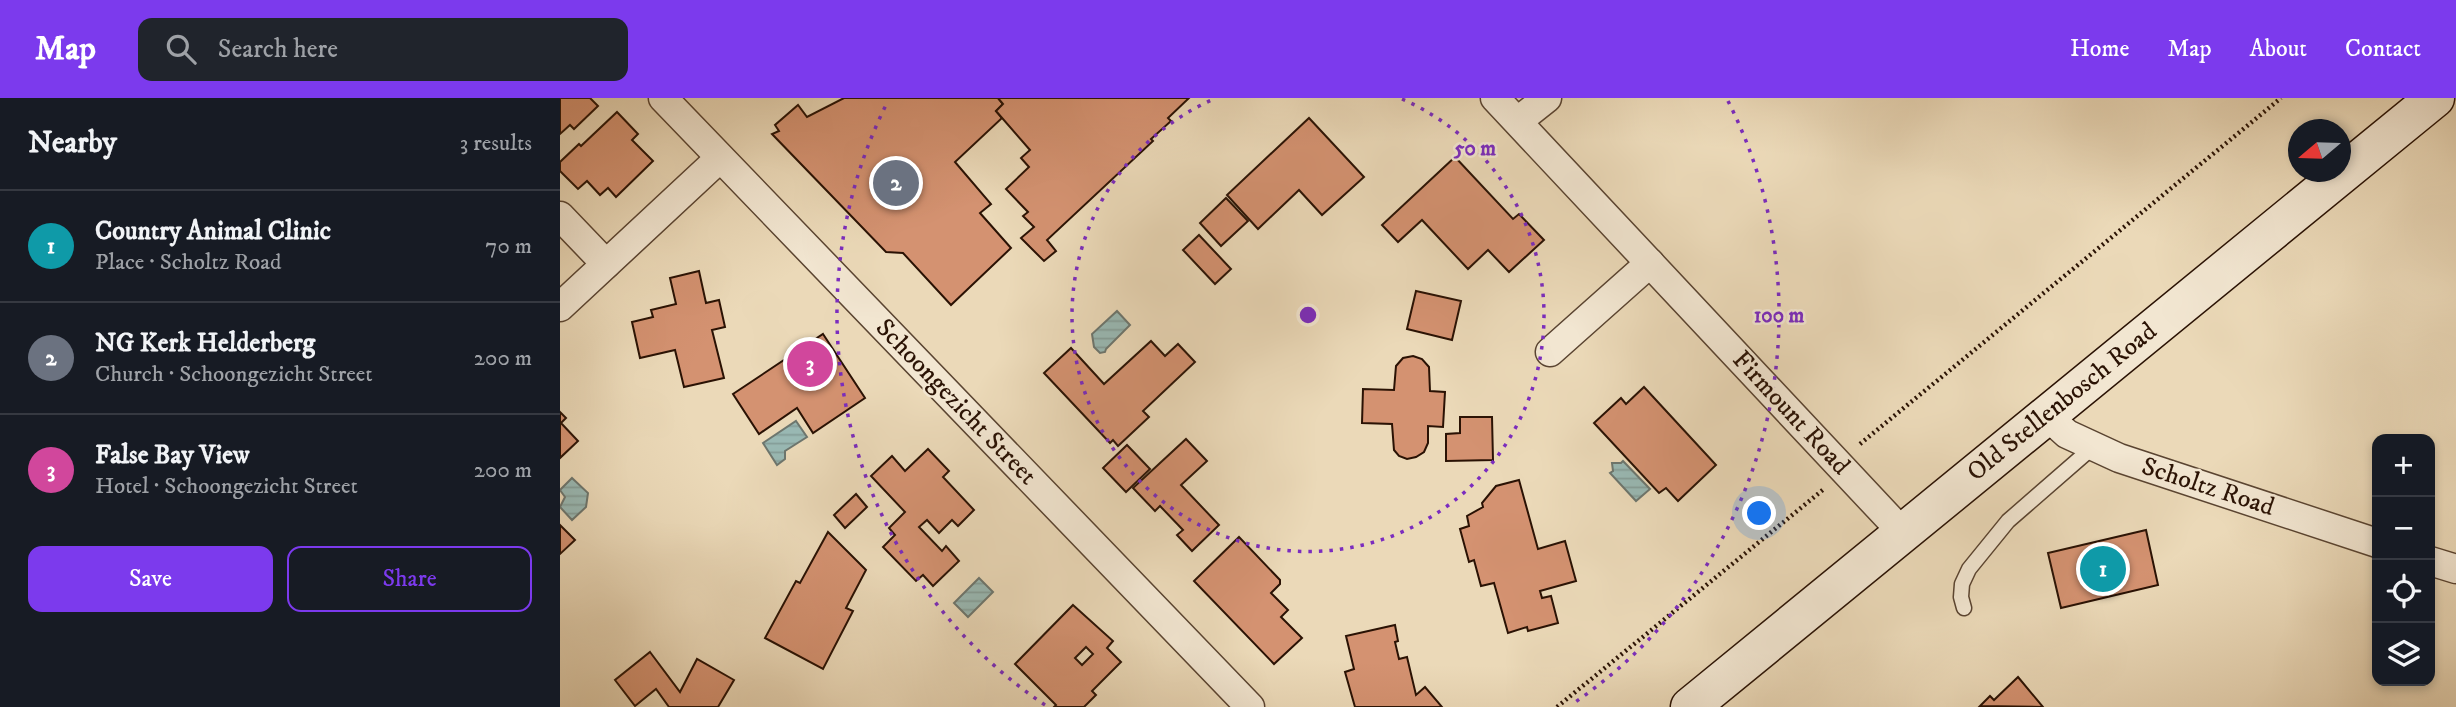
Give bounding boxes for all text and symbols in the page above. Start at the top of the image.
search box [138,18,628,81]
text: Map [35,29,96,70]
icon: search [162,30,200,68]
text: Search here [218,33,338,66]
text: Home [2070,34,2129,64]
text: Map [2167,34,2212,64]
text: About [2250,34,2307,64]
text: Contact [2345,34,2421,64]
north arrow [2288,119,2351,182]
text: Nearby [28,125,117,162]
text: 3 results [460,129,532,158]
text: 50 m [1453,136,1496,162]
pin: 2 [873,157,919,209]
text: Country Animal Clinic [95,215,331,248]
text: 1 [47,232,55,261]
text: 70 m [485,232,532,261]
text: Place · Scholtz Road [95,248,282,277]
centre of rings [1296,303,1320,327]
text: 100 m [1754,303,1804,329]
street label: Schoongezicht Street [868,312,1044,492]
street label: Old Stellenbosch Road [1960,315,2164,489]
text: NG Kerk Helderberg [95,327,315,360]
pin: 3 [787,338,833,390]
text: 2 [45,344,57,373]
text: 200 m [474,344,532,373]
street label: Firmount Road [1725,344,1857,482]
text: Church · Schoongezicht Street [95,360,373,389]
map controls [2372,434,2435,686]
button: + [2372,434,2435,497]
text: False Bay View [95,439,250,472]
street label: Scholtz Road [2137,450,2279,524]
text: 3 [47,456,55,485]
text: 200 m [474,456,532,485]
text: Hotel · Schoongezicht Street [95,472,358,501]
your location [1742,496,1776,530]
button: − [2372,497,2435,560]
pin: 1 [2080,543,2126,595]
button: Save [28,546,273,612]
button: Share [287,546,532,612]
button: locate [2372,560,2435,623]
button: layers [2372,623,2435,686]

